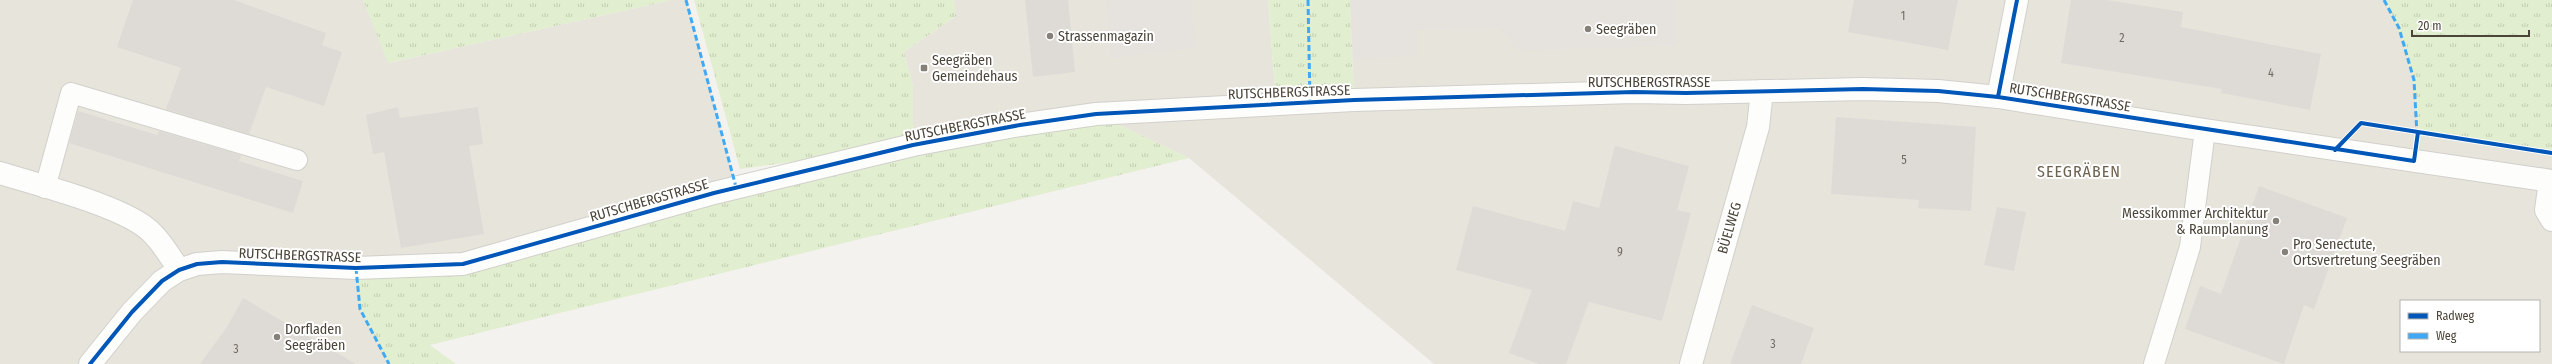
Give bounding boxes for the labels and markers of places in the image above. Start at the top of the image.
place label: Seegräben [1596,21,1656,38]
marker: Seegräben [1583,24,1593,34]
place label: Strassenmagazin [1058,28,1154,45]
marker: Strassenmagazin [1045,31,1055,41]
place label: Seegräben Gemeindehaus [932,52,1018,85]
marker: Seegräben Gemeindehaus [919,63,929,73]
place label: Messikommer Architektur & Raumplanung [2122,205,2268,238]
marker: Messikommer Architektur & Raumplanung [2271,216,2281,226]
place label: Pro Senectute, Ortsvertretung Seegräben [2293,236,2441,269]
marker: Pro Senectute, Ortsvertretung Seegräben [2280,247,2290,257]
place label: Dorfladen Seegräben [285,321,345,354]
marker: Dorfladen Seegräben [272,332,282,342]

